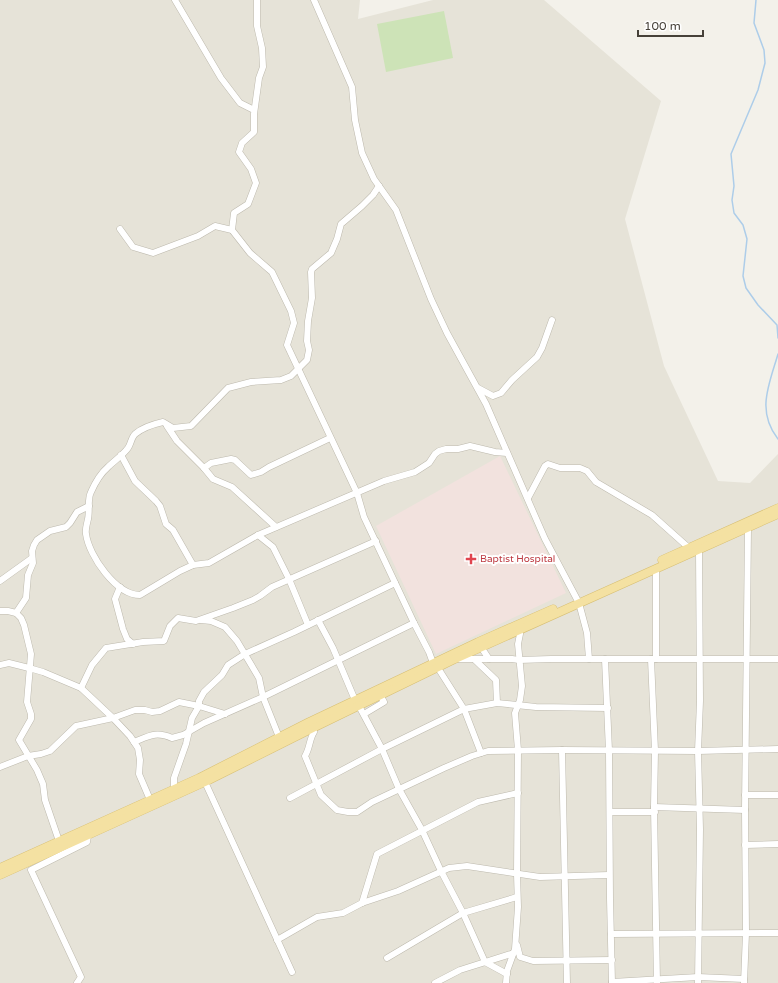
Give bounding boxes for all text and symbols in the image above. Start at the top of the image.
scale bar [638,12,703,38]
text: 100 m [644,19,681,33]
marker: Baptist Hospital [465,553,477,565]
place label: Baptist Hospital [480,553,555,565]

